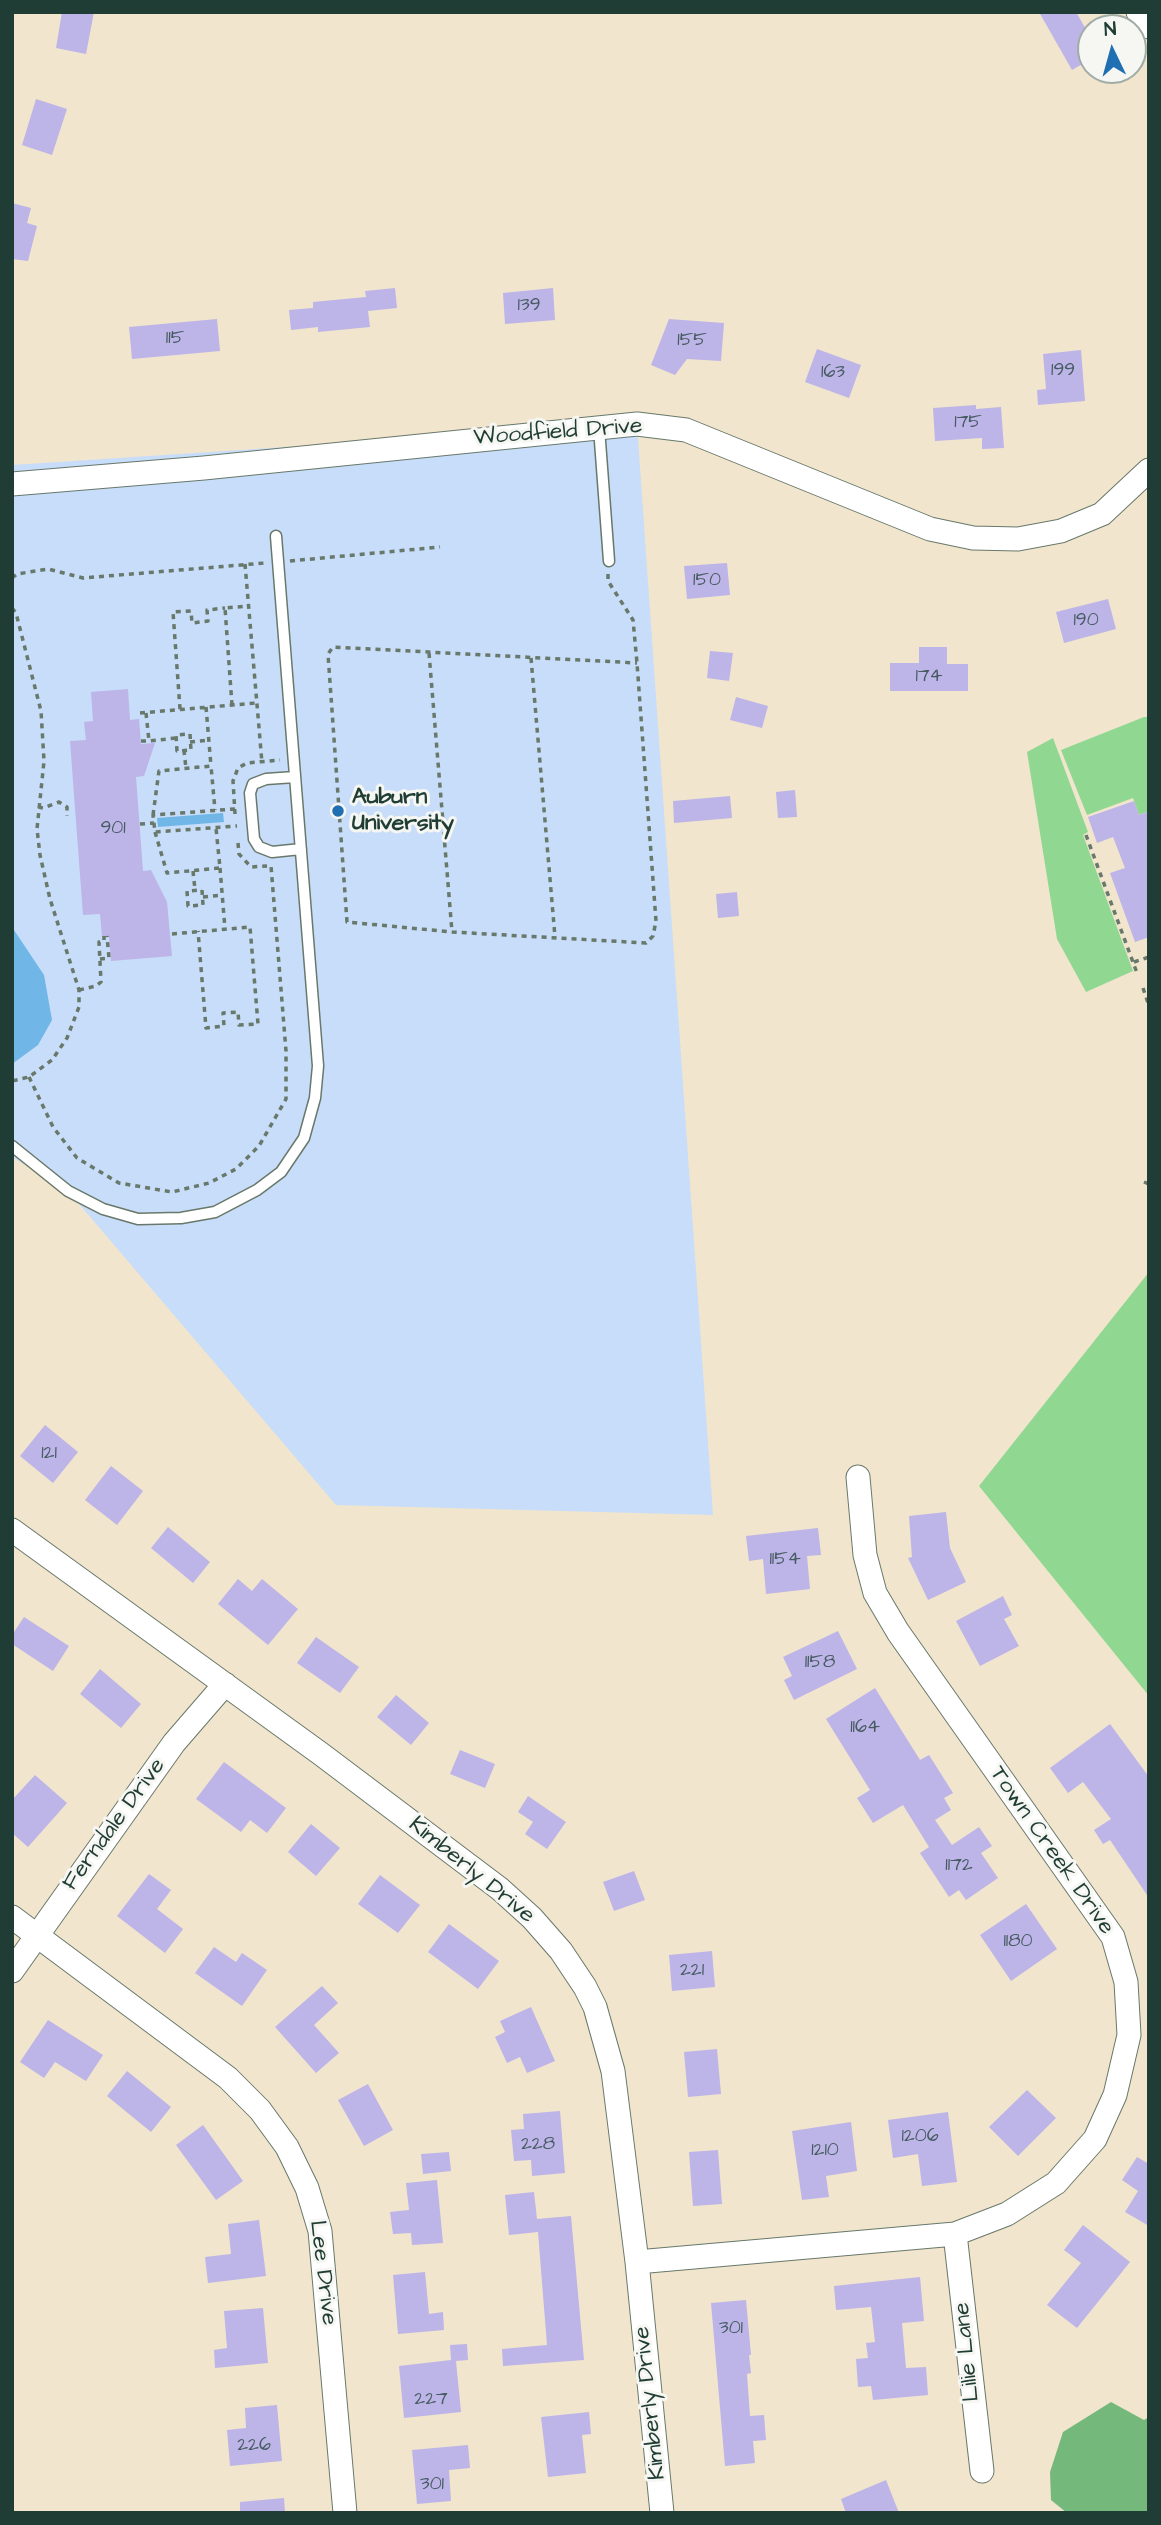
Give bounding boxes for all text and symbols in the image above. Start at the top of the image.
north arrow [1077,14,1147,84]
text: N [1103,16,1117,44]
house number: 139 [518,295,540,317]
house number: 115 [166,328,184,350]
house number: 155 [677,330,707,352]
house number: 199 [1051,360,1075,382]
house number: 163 [821,362,845,384]
house number: 175 [954,412,982,434]
street label: Woodfield Drive [473,413,643,453]
house number: 150 [693,570,721,592]
house number: 190 [1073,610,1099,632]
house number: 174 [915,666,943,688]
place label: Auburn University [352,784,454,838]
marker: Auburn University [330,803,346,819]
house number: 901 [100,818,126,840]
house number: 121 [41,1443,57,1465]
house number: 1154 [769,1549,801,1571]
house number: 1158 [805,1652,835,1674]
house number: 1164 [850,1717,880,1739]
street label: Ferndale Drive [58,1753,172,1897]
street label: Town Creek Drive [983,1761,1119,1941]
street label: Kimberly Drive [402,1812,540,1930]
house number: 1172 [945,1855,973,1877]
house number: 1180 [1003,1931,1033,1953]
house number: 221 [680,1960,704,1982]
house number: 1206 [901,2126,939,2148]
house number: 228 [521,2134,555,2156]
house number: 1210 [811,2140,839,2162]
street label: Lee Drive [302,2219,342,2327]
street label: Lilie Lane [949,2301,987,2403]
house number: 301 [719,2318,743,2340]
street label: Kimberly Drive [629,2325,673,2481]
house number: 227 [414,2389,448,2411]
house number: 226 [237,2435,271,2457]
house number: 301 [420,2474,444,2496]

